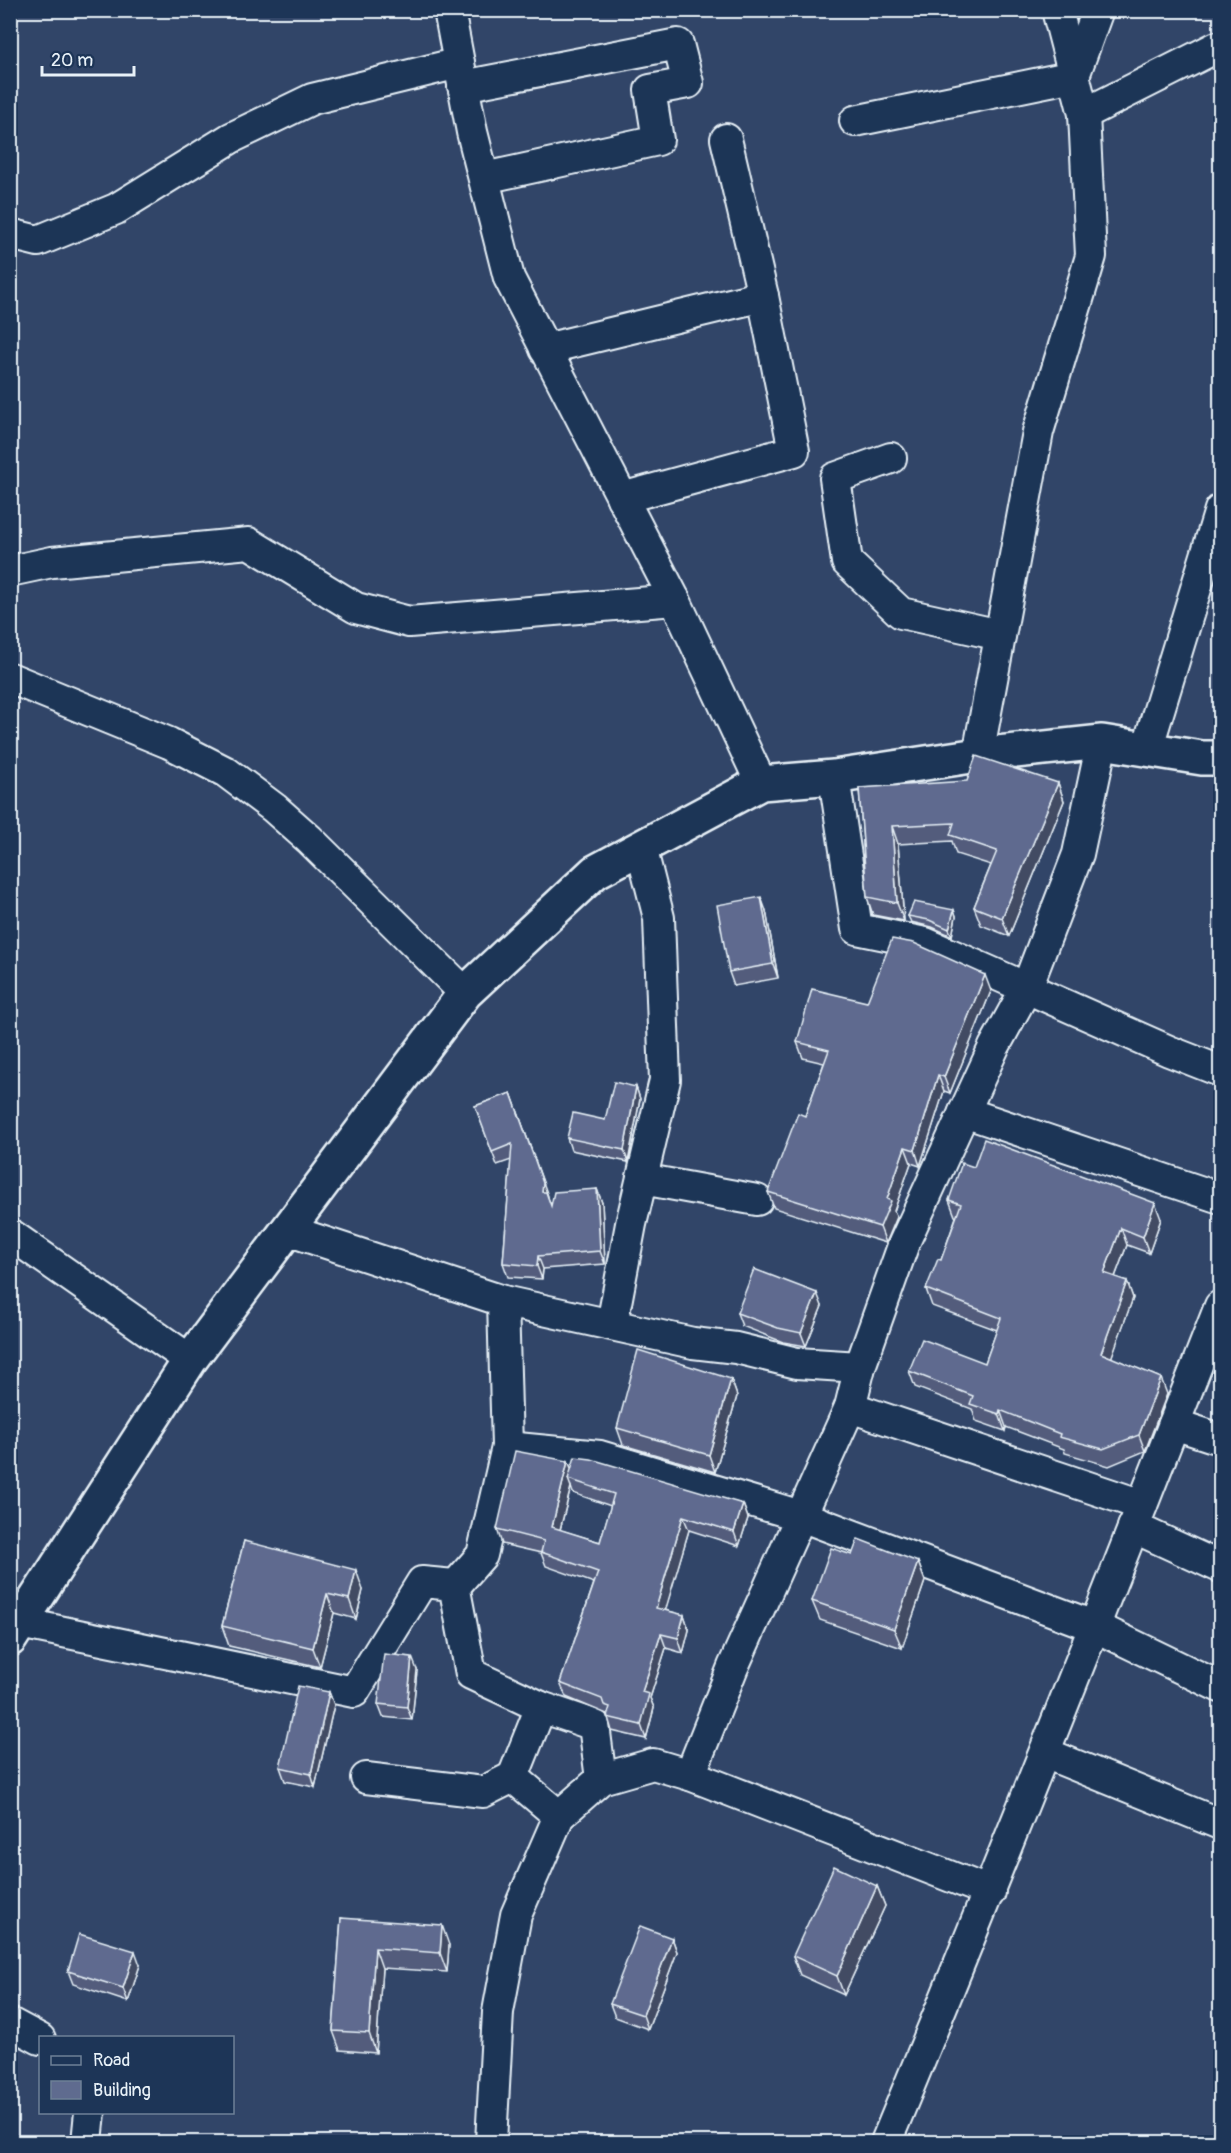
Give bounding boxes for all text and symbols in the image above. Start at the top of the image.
scale bar [42,39,134,77]
text: 20 m [51,49,93,72]
legend [39,2036,234,2114]
text: Road [93,2049,130,2072]
text: Building [93,2079,151,2102]

